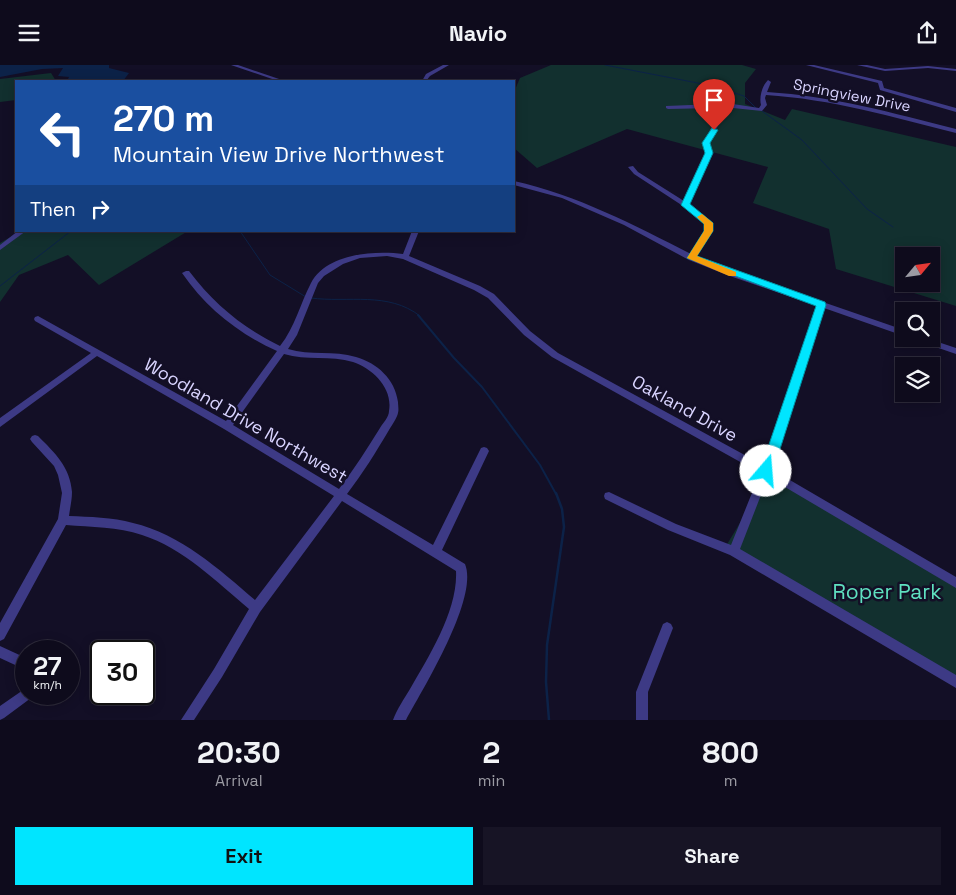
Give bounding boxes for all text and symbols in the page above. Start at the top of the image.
icon: menu [15,19,43,47]
text: Navio [449,19,507,47]
icon: share [913,19,941,47]
street label: Springview Drive [792,74,912,116]
pin [693,79,735,130]
icon: arrive [700,86,728,114]
text: 270 m [113,97,214,141]
icon: left [30,100,95,165]
text: Mountain View Drive Northwest [113,140,445,168]
icon: right [86,195,114,223]
text: Then [30,197,76,222]
north arrow [895,247,940,293]
map controls [895,247,940,402]
button: search [895,302,940,347]
street label: Woodland Drive Northwest [140,352,352,488]
button: layers [895,357,940,402]
street label: Oakland Drive [628,370,742,446]
position arrow [739,444,791,496]
park label: Roper Park [832,578,942,605]
speed limit sign: 30 [90,640,155,705]
text: 27 [33,650,62,682]
text: km/h [33,677,62,693]
text: 20:30 [197,733,281,772]
text: 2 [483,733,500,772]
text: 800 [702,733,759,772]
text: Arrival [215,770,263,791]
text: min [478,770,505,791]
text: m [724,770,737,791]
button: Exit [15,827,473,885]
button: Share [483,827,941,885]

